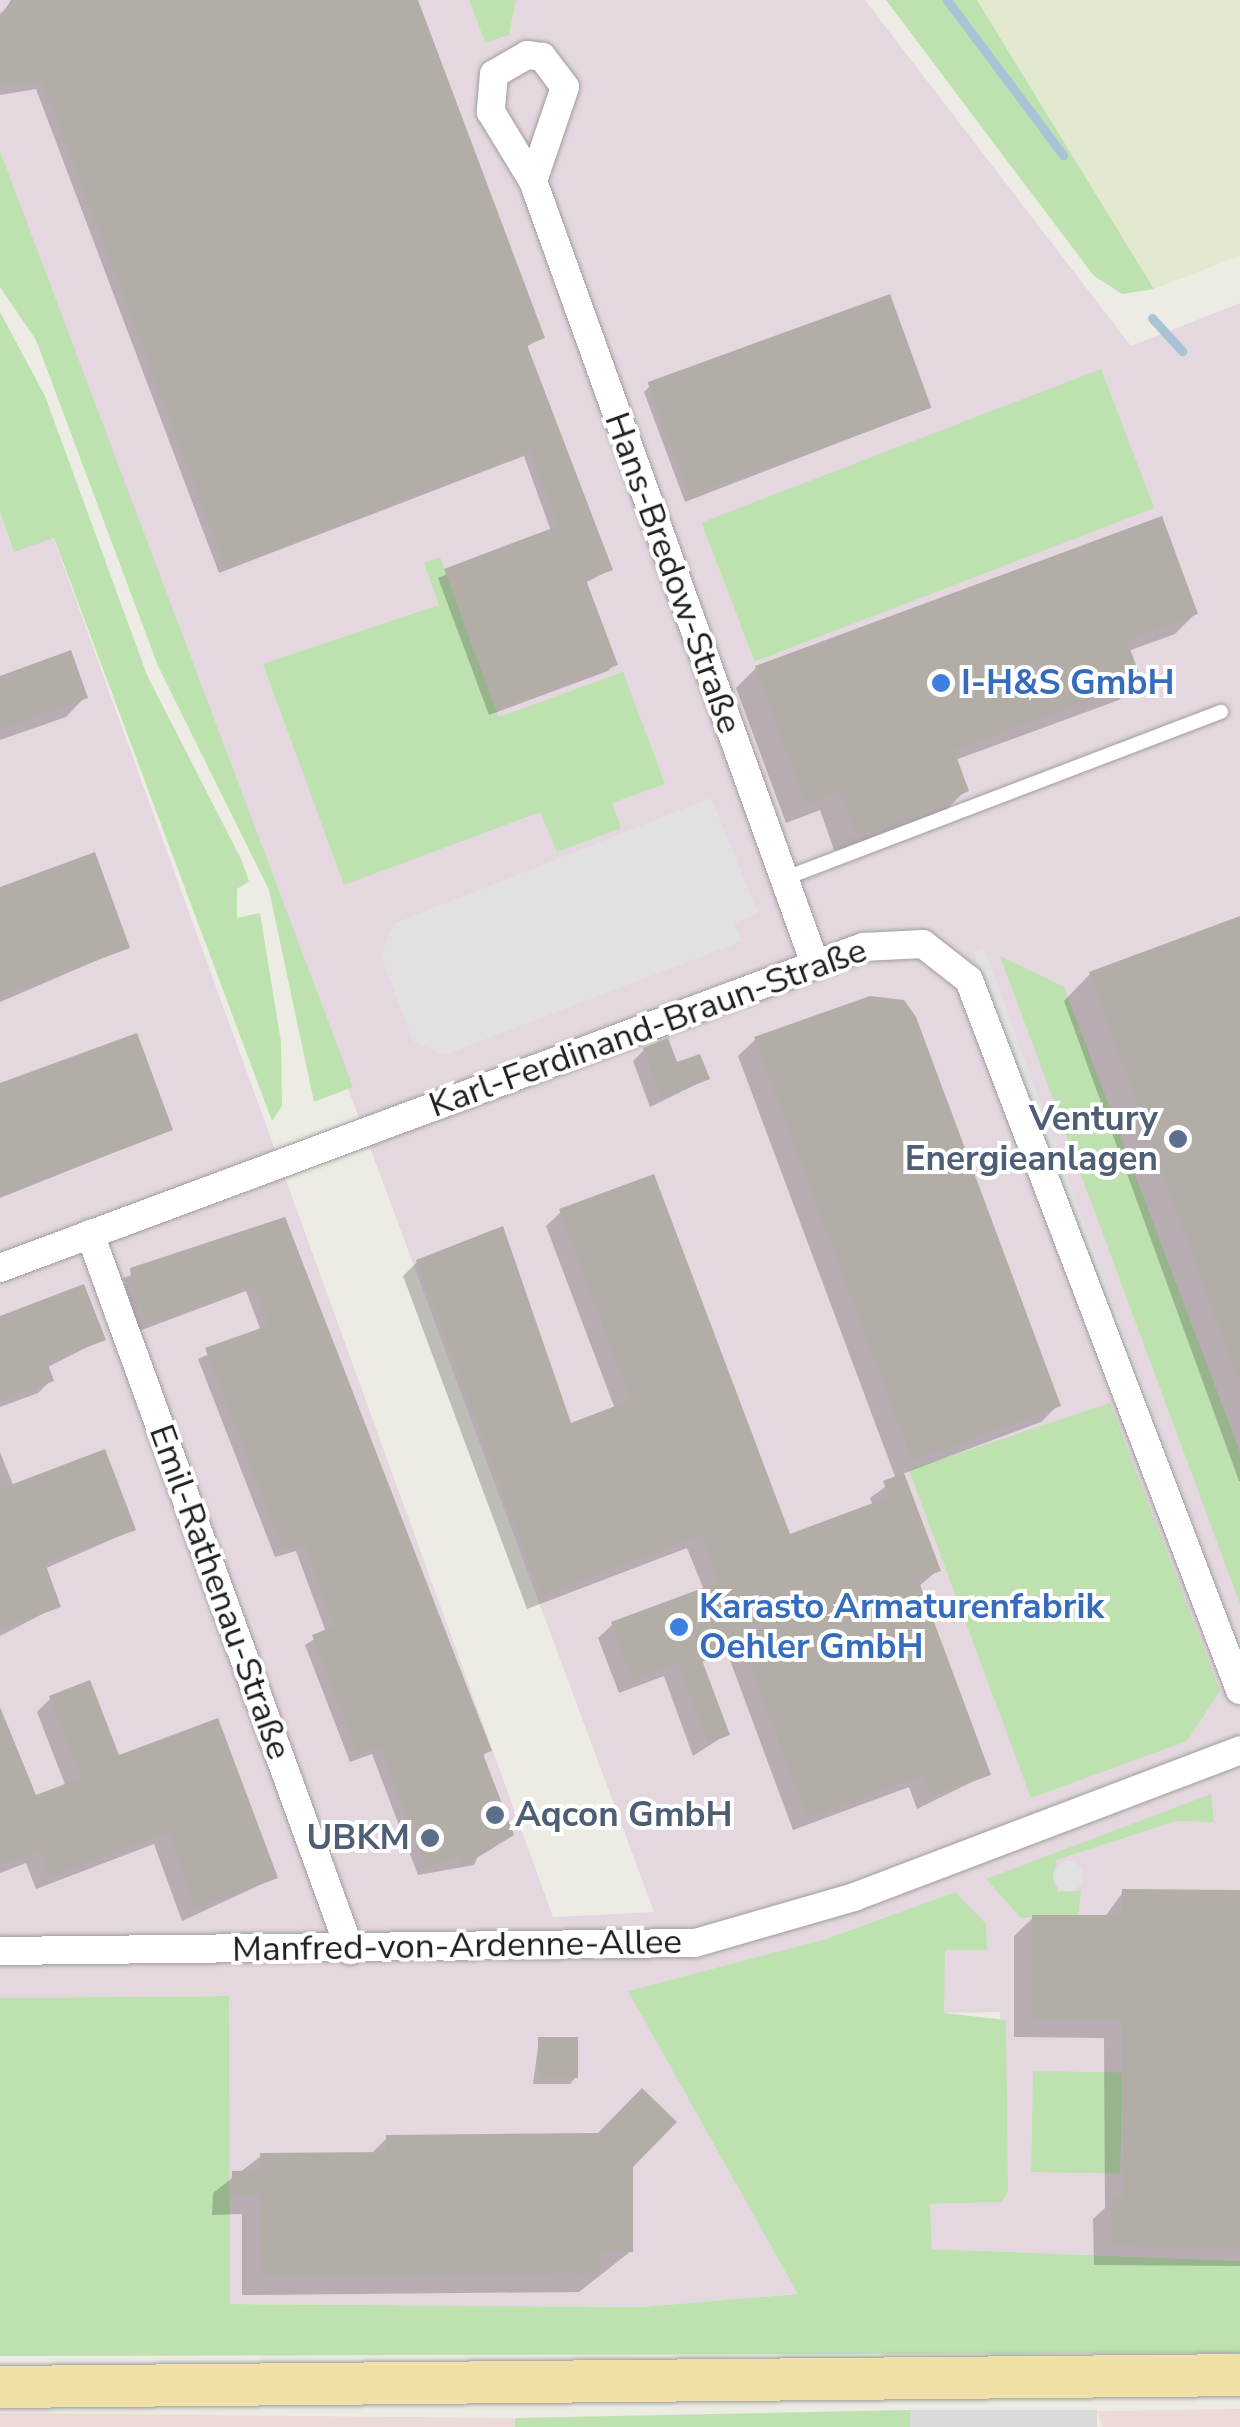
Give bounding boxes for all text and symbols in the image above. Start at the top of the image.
street label: Hans-Bredow-Straße [595,407,751,739]
place label: I-H&S GmbH [961,662,1175,704]
marker: I-H&S GmbH [930,672,952,694]
street label: Karl-Ferdinand-Braun-Straße [424,929,872,1127]
place label: Ventury Energieanlagen [905,1098,1158,1180]
marker: Ventury Energieanlagen [1167,1128,1189,1150]
street label: Emil-Rathenau-Straße [140,1419,300,1765]
place label: Karasto Armaturenfabrik Oehler GmbH [699,1586,1104,1668]
marker: Karasto Armaturenfabrik Oehler GmbH [668,1616,690,1638]
place label: Aqcon GmbH [515,1794,733,1836]
marker: Aqcon GmbH [484,1804,506,1826]
place label: UBKM [306,1817,410,1859]
marker: UBKM [419,1827,441,1849]
street label: Manfred-von-Ardenne-Allee [232,1921,682,1971]

